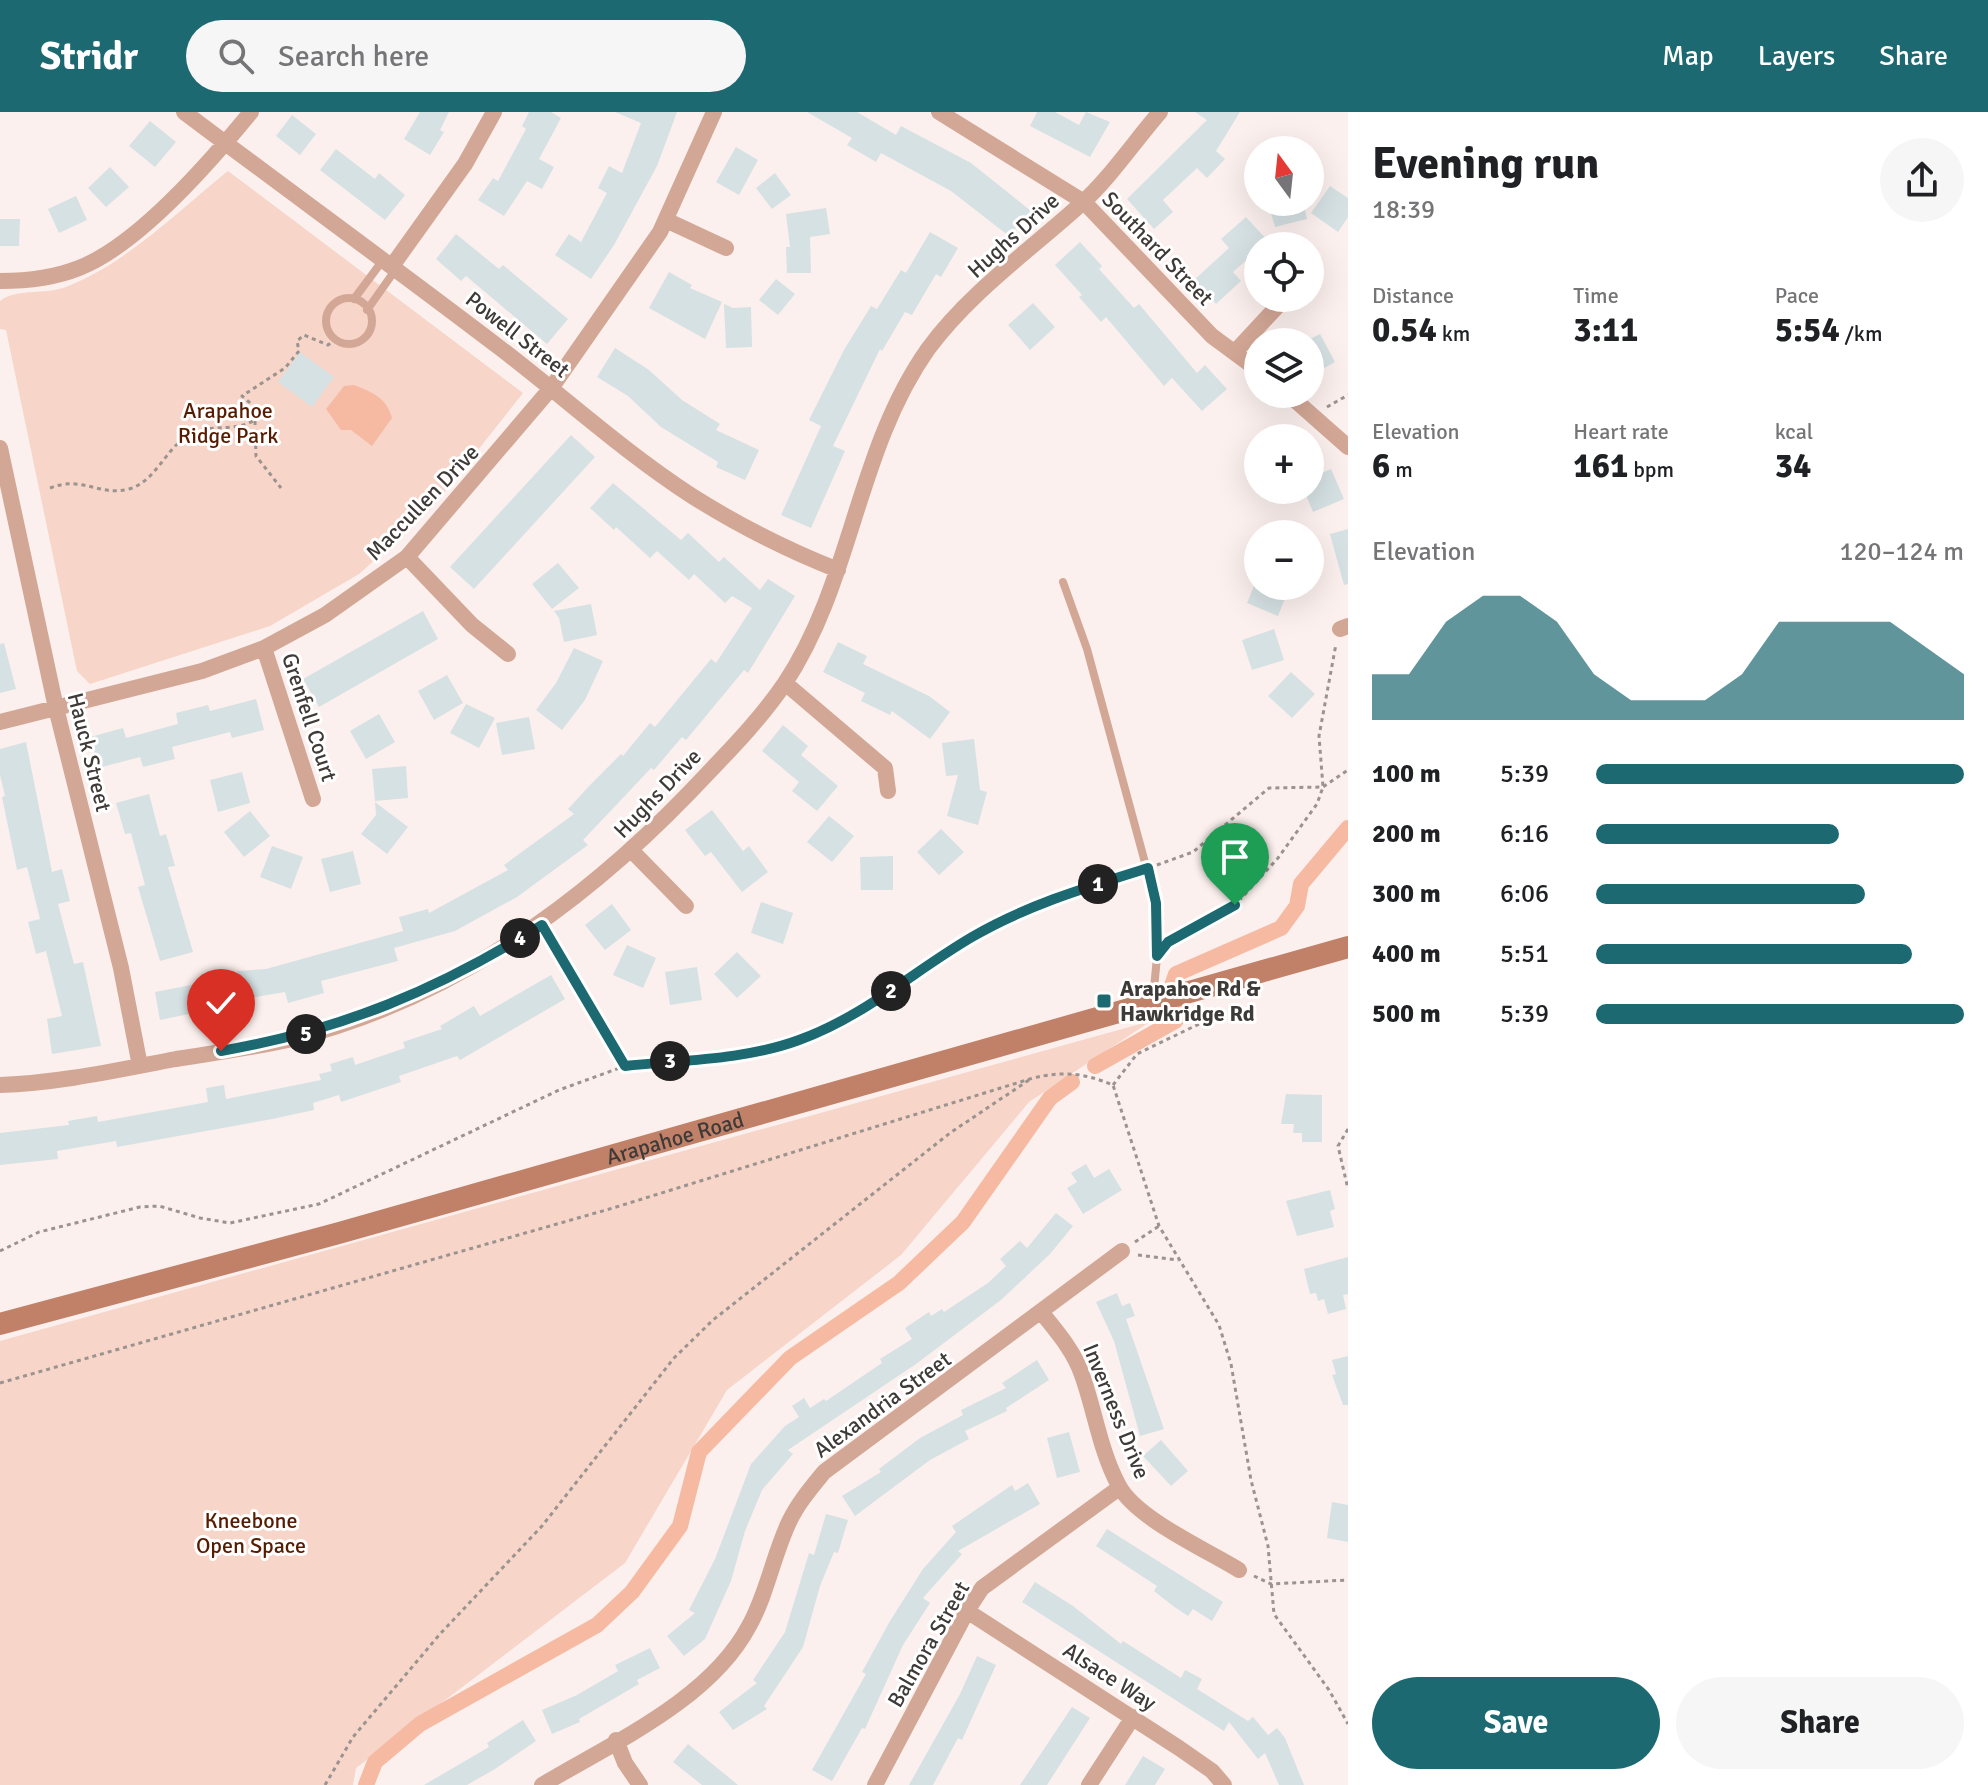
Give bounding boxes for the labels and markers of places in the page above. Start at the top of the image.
pin [1201,823,1269,905]
pin: 1 [1078,864,1118,904]
pin: 4 [500,918,540,958]
pin [187,969,255,1051]
pin: 2 [871,971,911,1011]
place label: Arapahoe Rd & Hawkridge Rd [1120,975,1261,1027]
marker: Arapahoe Rd & Hawkridge Rd [1095,992,1113,1010]
pin: 5 [286,1014,326,1054]
pin: 3 [650,1041,690,1081]

